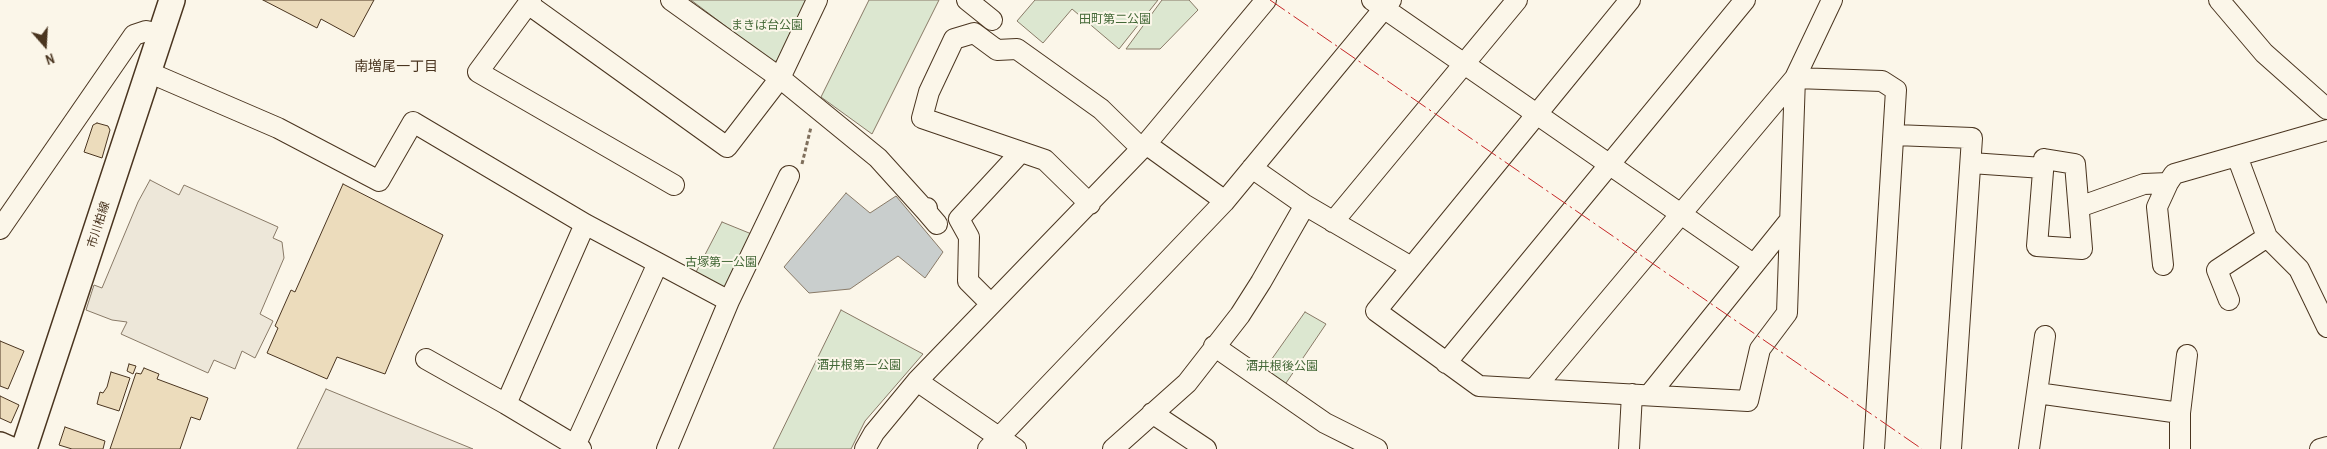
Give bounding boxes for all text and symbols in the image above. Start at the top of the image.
park label: 田町第二公園 [1079,13,1151,27]
park label: まきば台公園 [731,19,803,33]
north arrow [20,20,70,70]
text: N [43,49,57,69]
district label: 南増尾一丁目 [354,59,438,75]
street label: 市川柏線 [85,200,113,250]
park label: 古塚第一公園 [685,256,757,270]
park label: 酒井根第一公園 [817,359,901,373]
park label: 酒井根後公園 [1246,360,1318,374]

